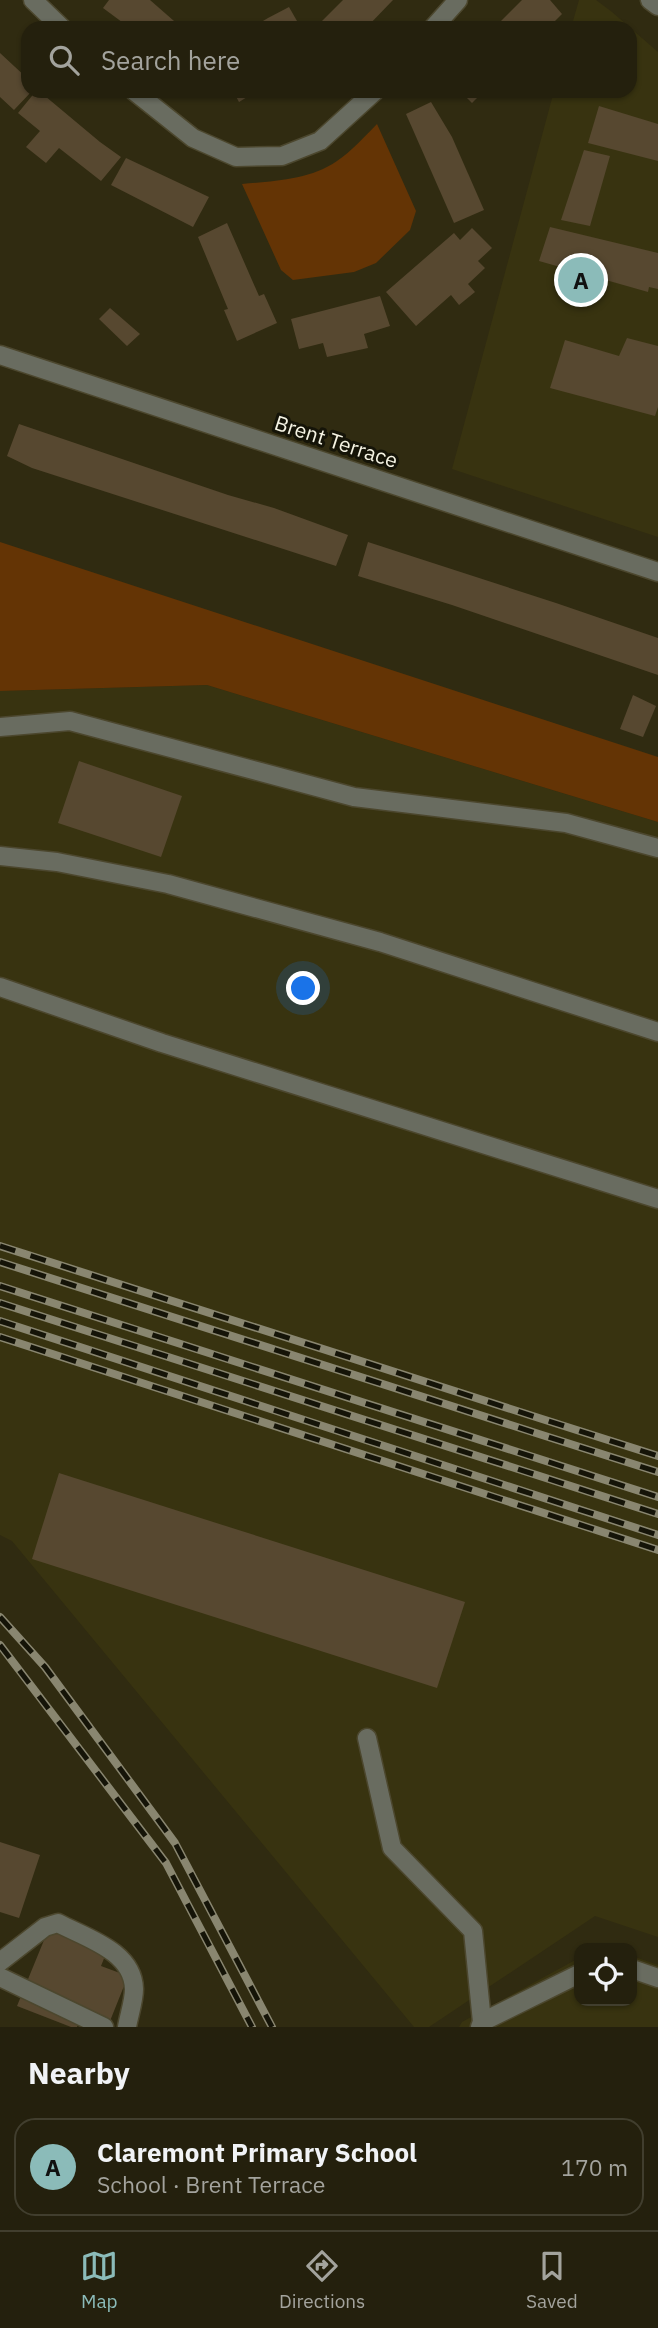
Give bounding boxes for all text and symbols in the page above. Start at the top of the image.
search box [21,21,637,98]
icon: search [45,41,83,79]
text: Search here [101,43,240,77]
pin: A [558,254,604,306]
street label: Brent Terrace [271,408,401,474]
your location [286,971,320,1005]
map controls [574,1943,637,2006]
button: locate [574,1943,637,2006]
text: Nearby [28,2053,130,2092]
text: Claremont Primary School [97,2135,417,2169]
text: A [45,2152,61,2182]
text: 170 m [561,2152,628,2182]
text: School · Brent Terrace [97,2169,325,2199]
tab: Map [80,2247,118,2313]
tab: Directions [279,2247,365,2313]
tab: Saved [526,2247,578,2313]

